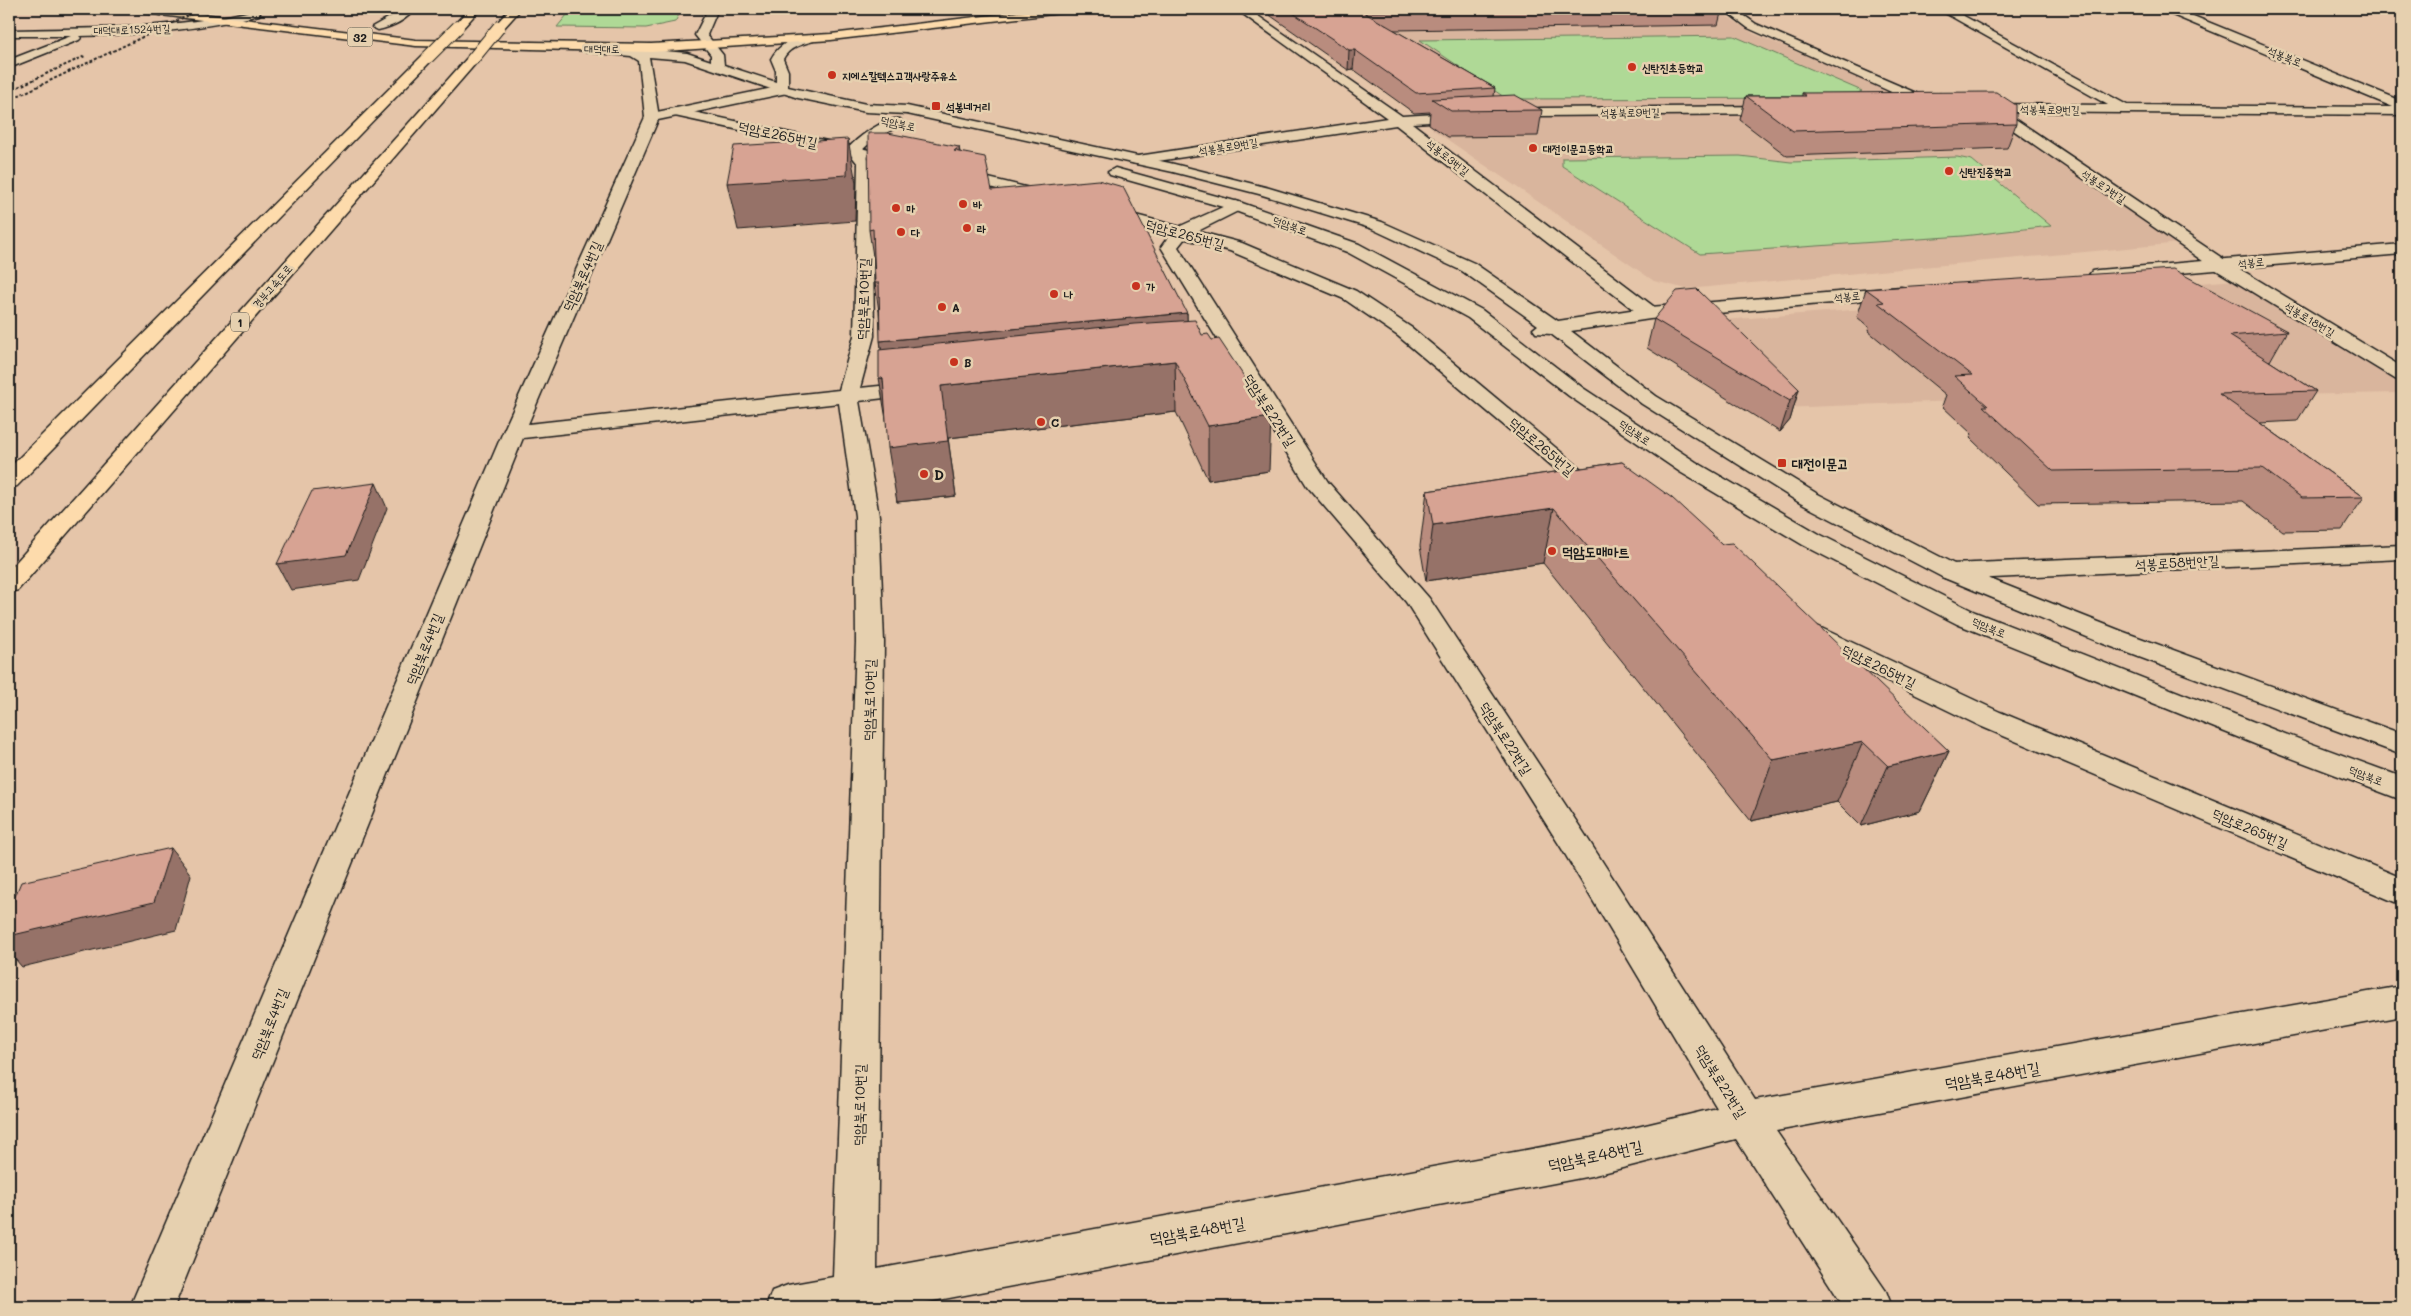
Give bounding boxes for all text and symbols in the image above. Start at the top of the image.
street label: 대덕대로1524번길 [93,20,171,38]
road number: 32 [348,28,372,46]
street label: 대덕대로 [584,41,620,56]
street label: 석봉북로 [2266,42,2304,70]
place label: 신탄진초등학교 [1642,60,1704,75]
marker: 신탄진초등학교 [1626,61,1638,73]
place label: 지에스칼텍스고객사랑주유소 [842,68,957,83]
marker: 지에스칼텍스고객사랑주유소 [826,69,838,81]
place label: 석봉네거리 [946,99,990,114]
marker: 석봉네거리 [930,100,942,112]
street label: 석봉북로9번길 [2020,101,2080,117]
street label: 석봉북로9번길 [1600,104,1660,120]
street label: 덕암북로 [879,112,917,134]
street label: 덕암로265번길 [737,116,820,152]
street label: 석봉북로9번길 [1197,134,1259,158]
street label: 석봉로3번길 [1423,135,1473,179]
place label: 대전이문고등학교 [1543,141,1614,156]
marker: 대전이문고등학교 [1527,142,1539,154]
place label: 신탄진중학교 [1959,164,2012,179]
marker: 신탄진중학교 [1943,165,1955,177]
street label: 석봉로7번길 [2079,166,2129,206]
place label: 바 [973,197,982,212]
marker: 바 [957,198,969,210]
place label: 마 [906,201,916,216]
marker: 마 [890,202,902,214]
street label: 덕암북로 [1271,212,1309,238]
street label: 덕암로265번길 [1144,214,1227,254]
place label: 라 [976,221,986,236]
marker: 라 [961,222,973,234]
place label: 다 [911,225,920,240]
marker: 다 [895,226,907,238]
street label: 덕암북로4번길 [558,237,606,314]
street label: 석봉로 [2237,253,2265,271]
street label: 덕암북로10번길 [852,257,874,341]
street label: 경부고속도로 [249,261,295,311]
place label: 가 [1146,279,1155,294]
marker: 가 [1130,280,1142,292]
place label: 나 [1064,287,1073,302]
street label: 석봉로 [1833,287,1861,305]
marker: 나 [1048,288,1060,300]
street label: 석봉로18번길 [2282,298,2338,340]
place label: A [952,300,960,315]
marker: A [936,301,948,313]
road number: 1 [231,313,249,332]
place label: B [964,355,971,370]
marker: B [948,356,960,368]
street label: 덕암북로22번길 [1239,370,1301,451]
street label: 덕암로265번길 [1505,413,1580,480]
place label: C [1051,415,1059,430]
marker: C [1035,416,1047,428]
street label: 덕암북로 [1616,416,1654,448]
place label: 대전이문고 [1791,454,1848,473]
marker: 대전이문고 [1776,457,1788,469]
place label: D [934,465,944,484]
marker: D [918,468,930,480]
place label: 덕암도매마트 [1562,542,1630,561]
marker: 덕암도매마트 [1546,545,1558,557]
street label: 석봉로58번안길 [2134,550,2220,574]
street label: 덕암북로4번길 [401,610,447,688]
street label: 덕암북로 [1970,613,2008,641]
street label: 덕암로265번길 [1839,640,1920,693]
street label: 덕암북로10번길 [859,658,879,741]
street label: 덕암북로22번길 [1475,698,1537,779]
street label: 덕암북로 [2347,762,2385,788]
street label: 덕암로265번길 [2209,803,2292,853]
street label: 덕암북로4번길 [246,985,292,1063]
street label: 덕암북로22번길 [1691,1041,1751,1122]
street label: 덕암북로48번길 [1943,1056,2041,1094]
street label: 덕암북로10번길 [849,1063,869,1146]
street label: 덕암북로48번길 [1546,1135,1644,1175]
street label: 덕암북로48번길 [1148,1211,1246,1249]

